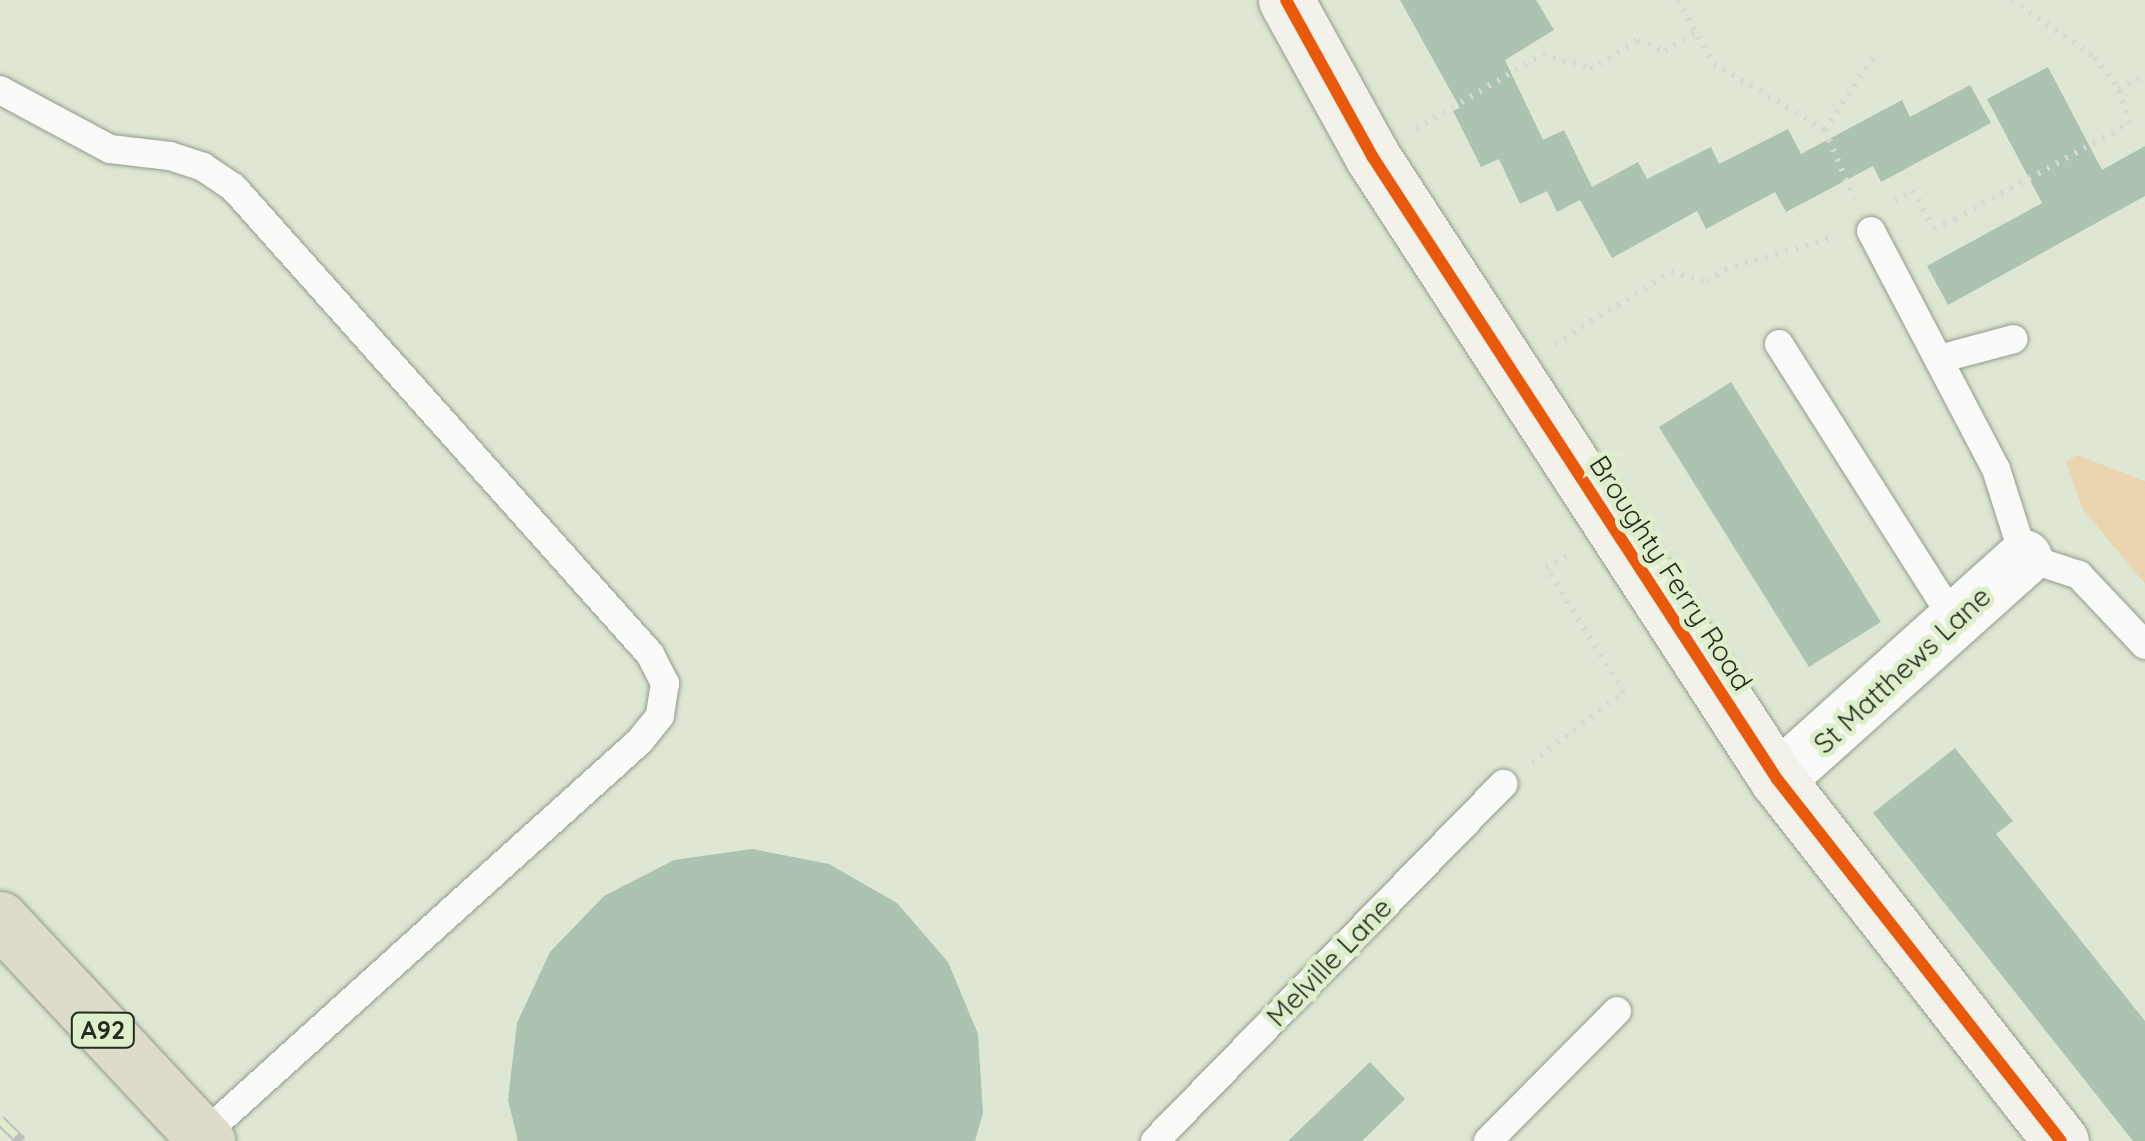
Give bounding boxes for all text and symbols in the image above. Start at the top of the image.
street label: Broughty Ferry Road [1583,449,1759,697]
street label: St Matthews Lane [1807,580,1997,760]
street label: Melville Lane [1259,891,1399,1033]
road number: A92 [70,1010,136,1050]

